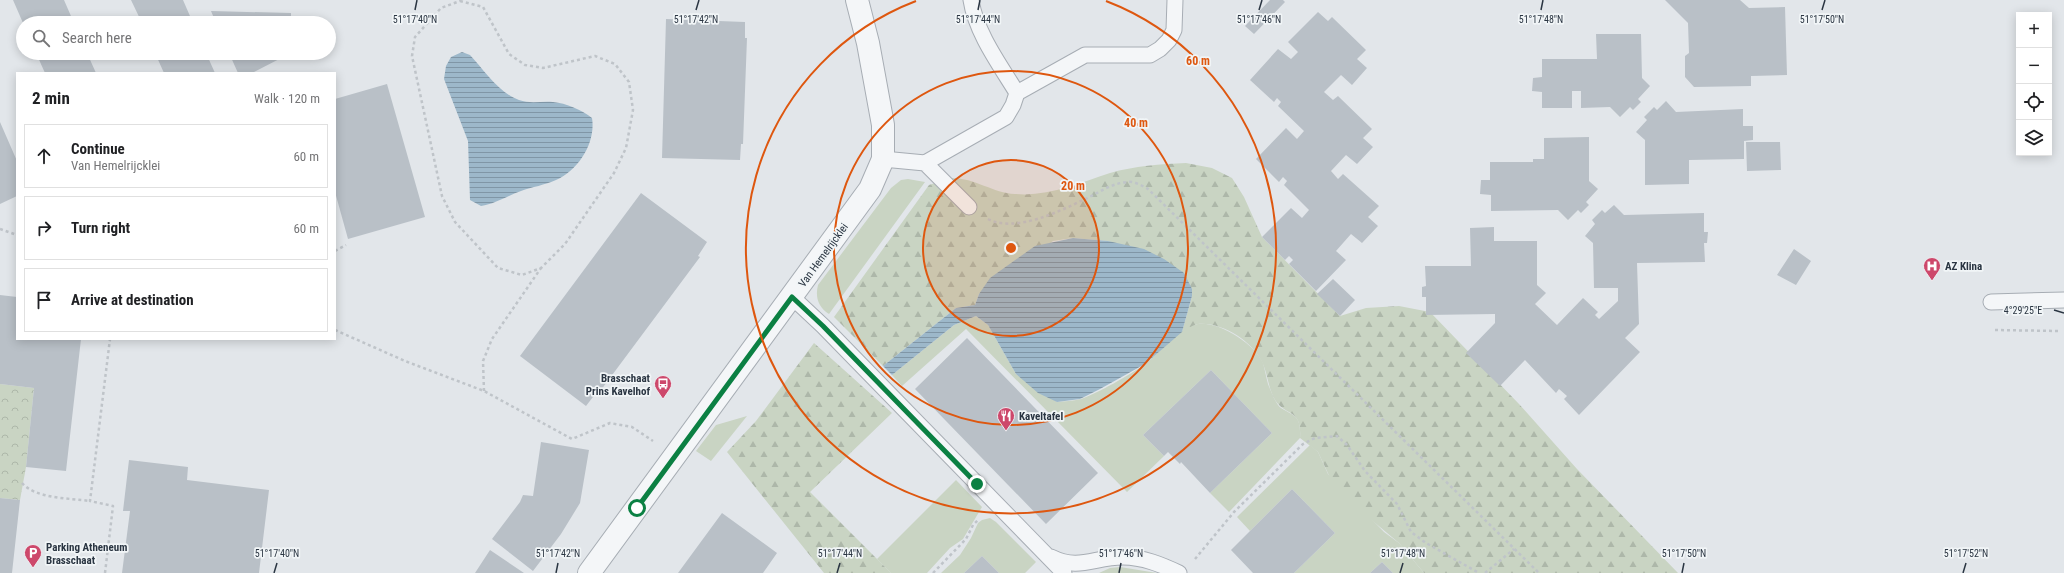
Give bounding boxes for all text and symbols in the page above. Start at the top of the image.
map controls [2016,12,2052,156]
button: + [2016,12,2052,48]
text: 51°17'40"N [393,14,437,25]
text: 51°17'42"N [674,14,718,25]
text: 51°17'44"N [956,14,1000,25]
text: 51°17'46"N [1237,14,1281,25]
text: 51°17'48"N [1519,14,1563,25]
text: 51°17'50"N [1800,14,1844,25]
search box [16,16,336,60]
icon: search [30,27,52,49]
text: Search here [62,29,132,47]
button: − [2016,48,2052,84]
text: 60 m [1186,54,1210,68]
button: locate [2016,84,2052,120]
text: 2 min [32,88,70,108]
text: Walk · 120 m [254,91,320,106]
text: 40 m [1124,116,1148,130]
button: layers [2016,120,2052,156]
text: Continue [71,140,125,158]
icon: ahead [33,145,55,167]
text: 60 m [293,149,319,164]
text: Van Hemelrijcklei [71,158,160,173]
text: 20 m [1061,179,1085,193]
icon: right [33,217,55,239]
text: Turn right [71,219,130,237]
text: 60 m [293,221,319,236]
street label: Van Hemelrijcklei [796,221,851,290]
centre of rings [1004,241,1018,255]
hospital icon: AZ Klina [1922,256,1942,281]
place label: AZ Klina [1945,260,1982,273]
icon: arrive [33,289,55,311]
text: Arrive at destination [71,291,194,309]
text: 4°29'25"E [2004,305,2042,316]
place label: Brasschaat Prins Kavelhof [586,372,651,398]
bus stop icon: Brasschaat Prins Kavelhof [653,374,673,399]
restaurant icon: Kaveltafel [996,406,1016,431]
place label: Kaveltafel [1019,410,1063,423]
route end [968,475,986,493]
route start [628,499,646,517]
place label: Parking Atheneum Brasschaat [46,541,127,567]
parking icon: Parking Atheneum Brasschaat [23,543,43,568]
text: 51°17'40"N [255,548,299,559]
text: 51°17'42"N [536,548,580,559]
text: 51°17'44"N [818,548,862,559]
text: 51°17'46"N [1099,548,1143,559]
text: 51°17'48"N [1381,548,1425,559]
text: 51°17'50"N [1662,548,1706,559]
text: 51°17'52"N [1944,548,1988,559]

